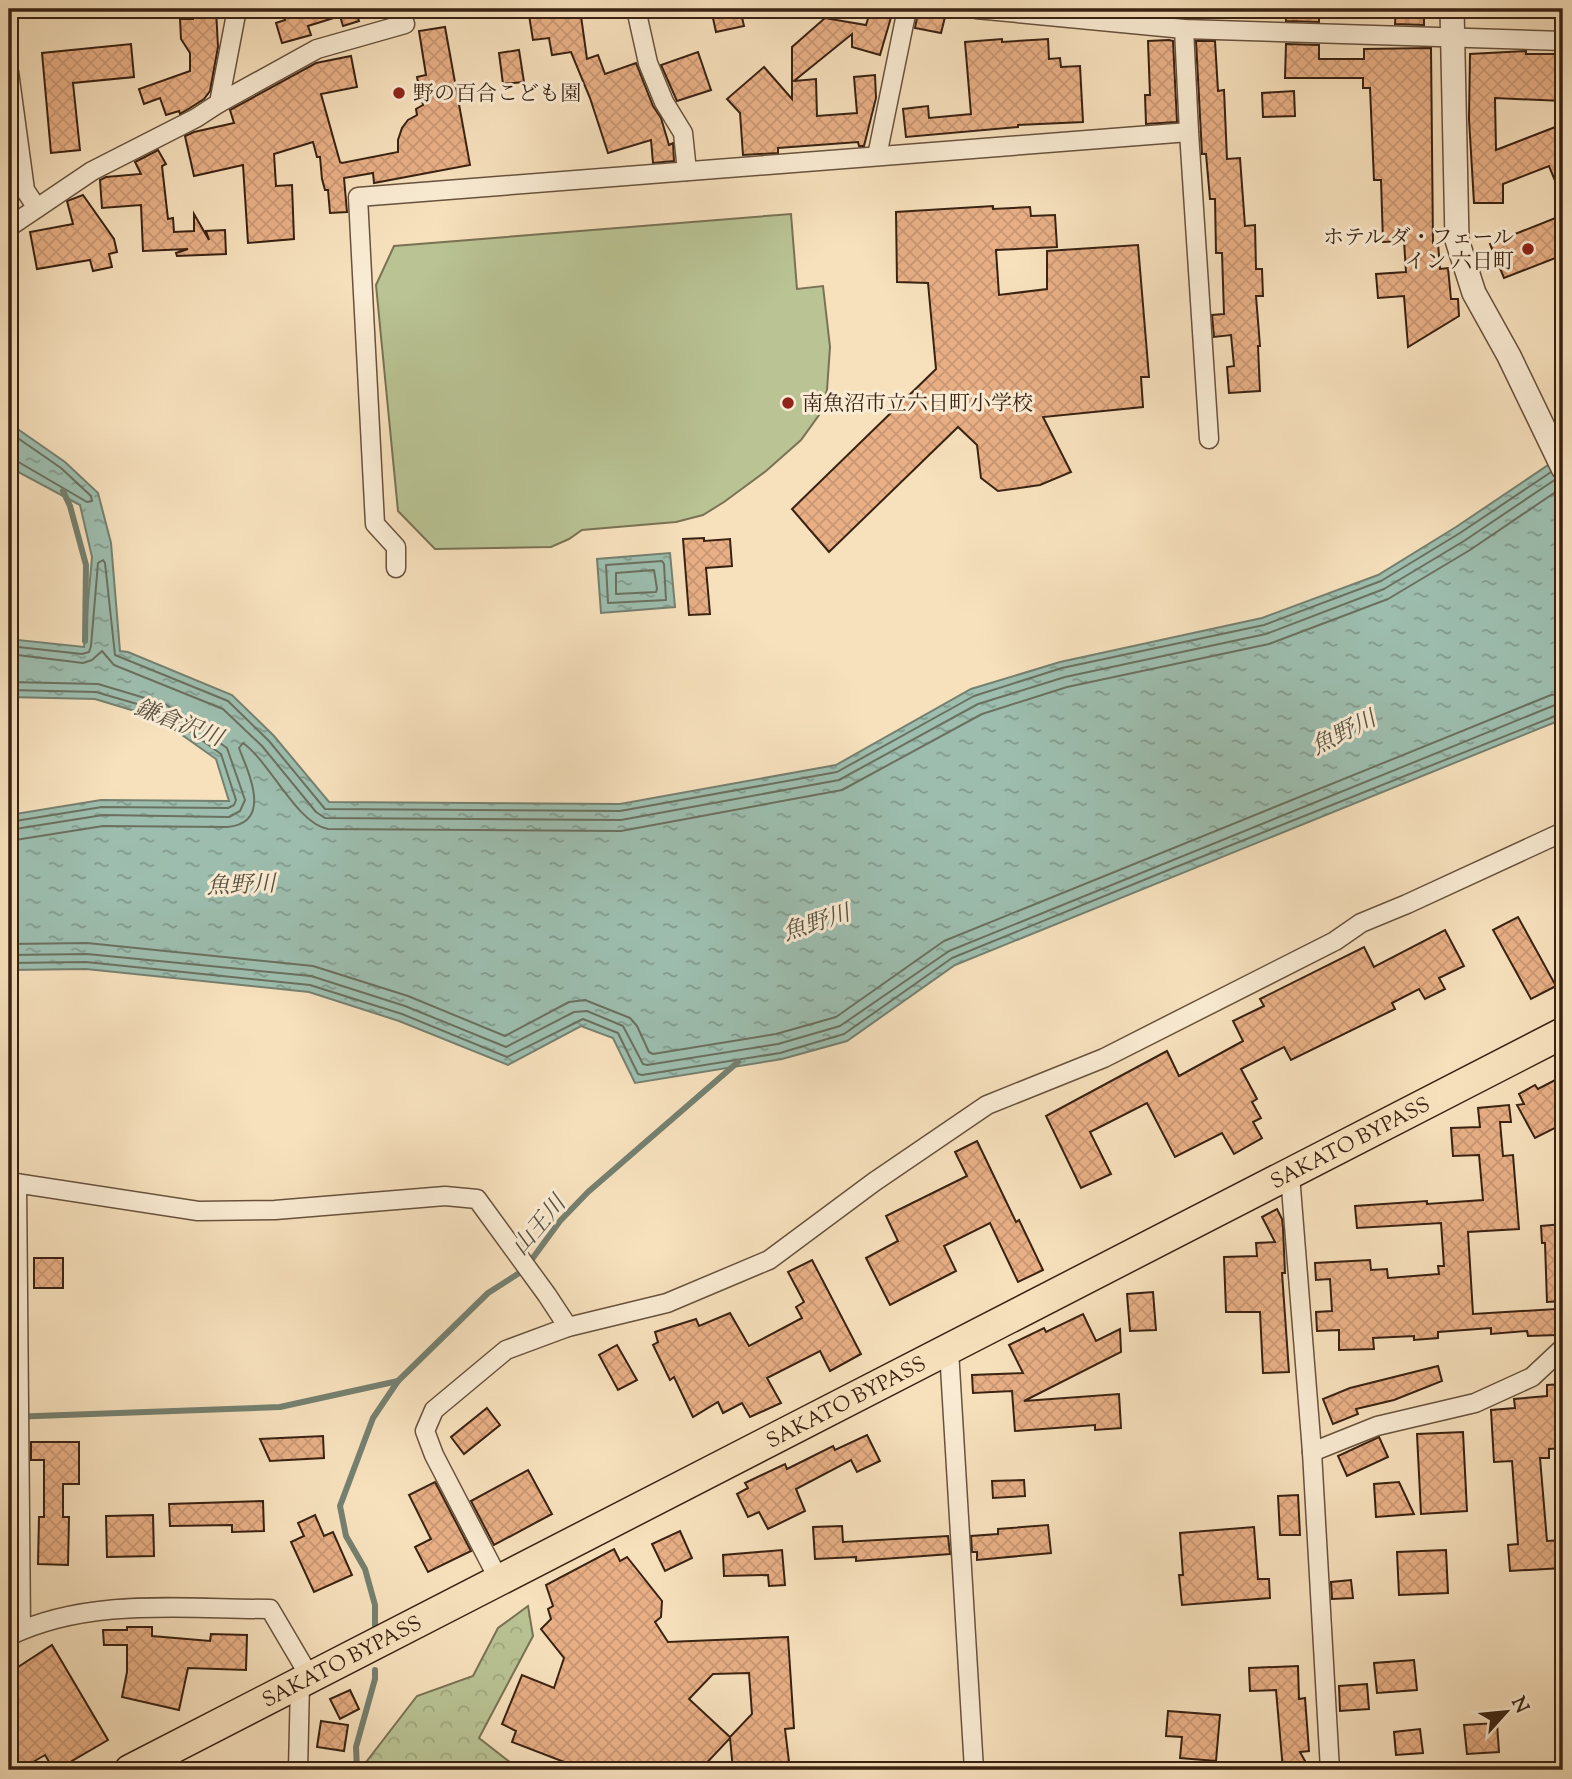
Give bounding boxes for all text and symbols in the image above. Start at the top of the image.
place label: 野の百合こども園 [413,80,581,110]
marker: 野の百合こども園 [391,85,407,101]
place label: ホテル ダ・フェール イン 六日町 [1323,224,1514,278]
marker: ホテル ダ・フェール イン 六日町 [1520,241,1536,257]
place label: 南魚沼市立六日町小学校 [802,390,1033,420]
marker: 南魚沼市立六日町小学校 [780,395,796,411]
water label: 鎌倉沢川 [129,692,230,757]
water label: 魚野川 [1306,703,1385,765]
water label: 魚野川 [206,869,279,904]
water label: 魚野川 [779,897,858,951]
street label: SAKATO BYPASS [1266,1091,1436,1198]
water label: 山王川 [505,1187,577,1264]
street label: SAKATO BYPASS [762,1350,932,1457]
street label: SAKATO BYPASS [257,1609,428,1716]
north arrow [1470,1678,1540,1748]
text: N [1503,1693,1534,1718]

